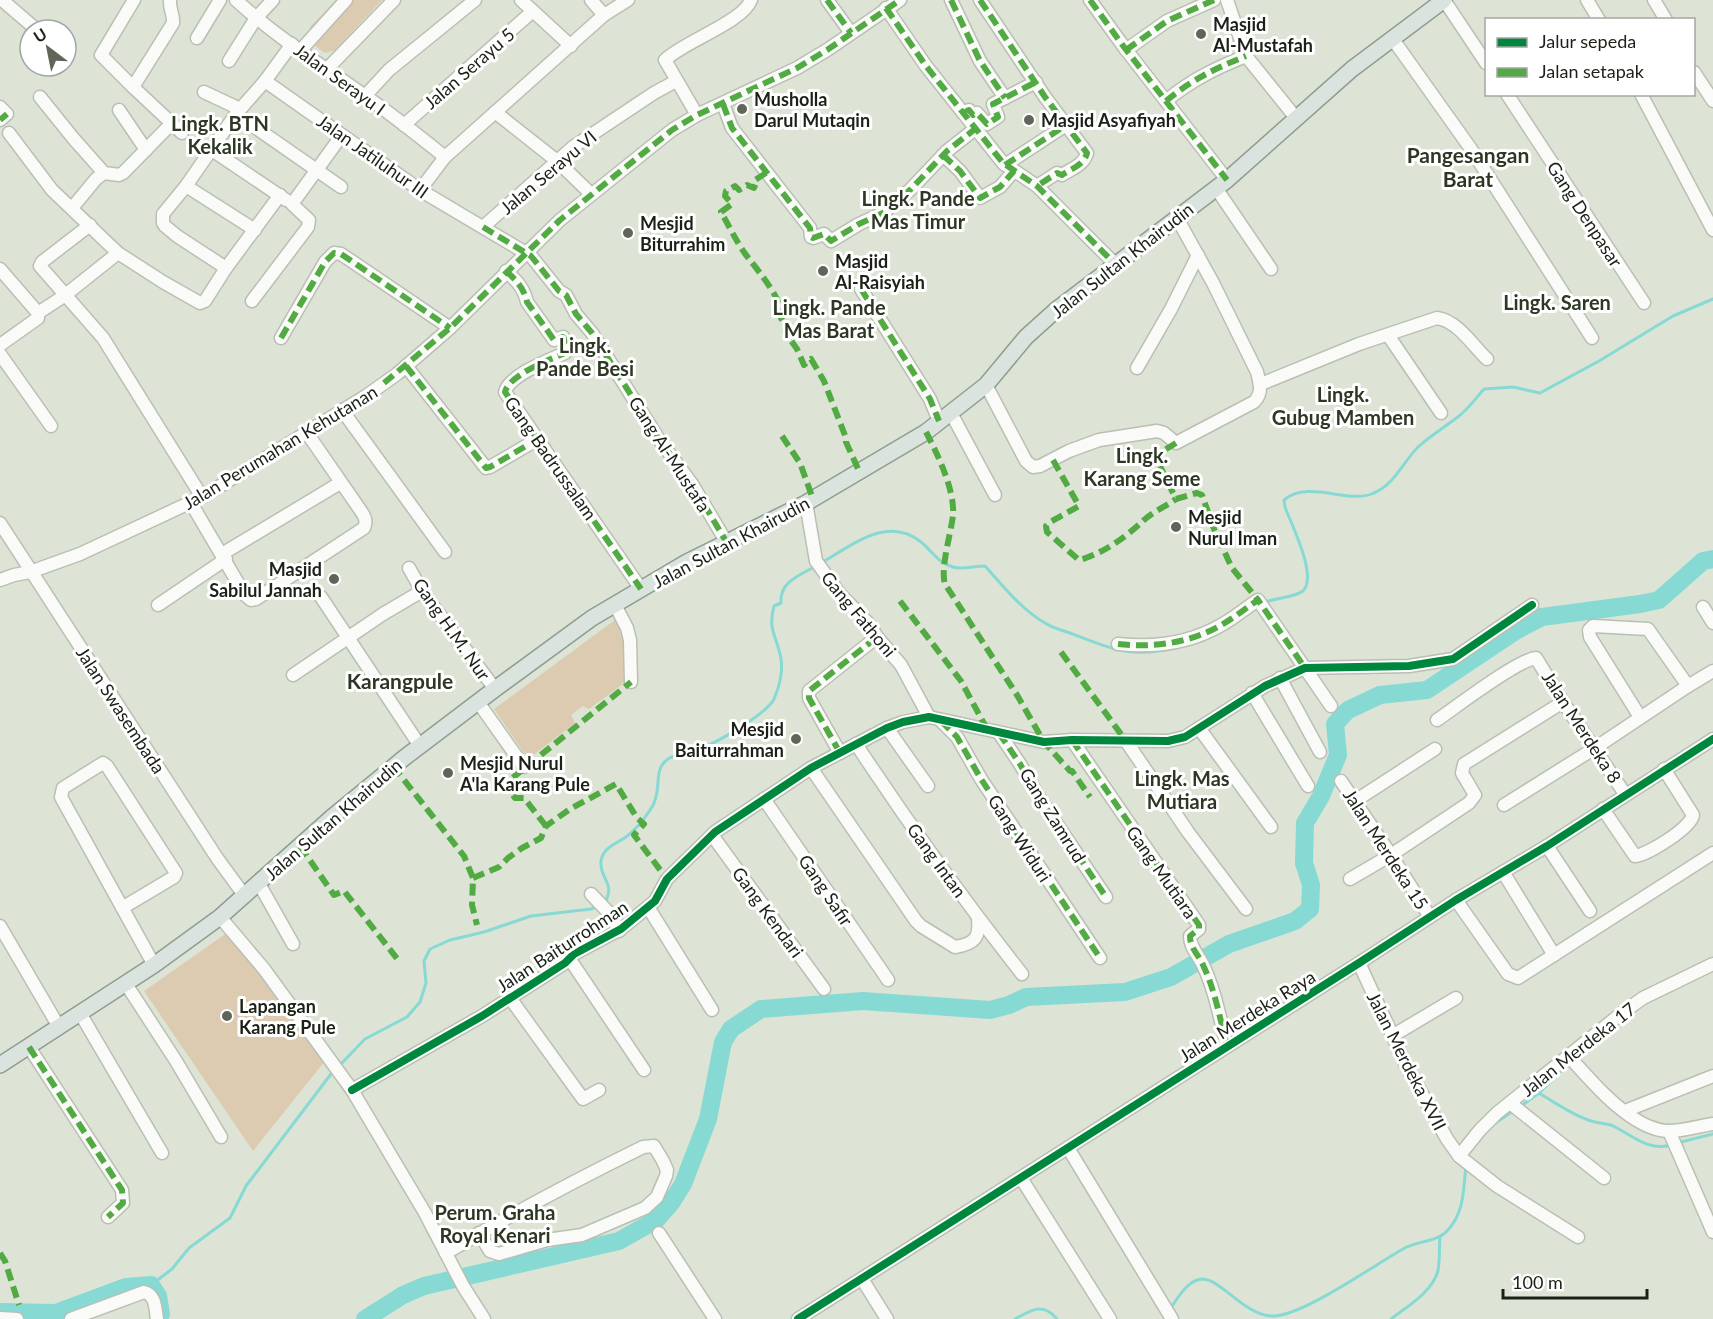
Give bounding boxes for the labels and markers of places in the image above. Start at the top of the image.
place label: Masjid Al-Mustafah [1212,13,1313,56]
marker: Masjid Al-Mustafah [1194,27,1208,41]
place label: Musholla Darul Mutaqin [754,88,870,131]
marker: Musholla Darul Mutaqin [735,102,749,116]
place label: Masjid Asyafiyah [1041,109,1176,131]
marker: Masjid Asyafiyah [1022,113,1036,127]
place label: Mesjid Biturrahim [640,212,725,255]
marker: Mesjid Biturrahim [621,226,635,240]
place label: Masjid Al-Raisyiah [834,250,925,293]
marker: Masjid Al-Raisyiah [816,264,830,278]
place label: Mesjid Nurul Iman [1188,506,1277,549]
marker: Mesjid Nurul Iman [1169,520,1183,534]
place label: Masjid Sabilul Jannah [209,558,322,601]
marker: Masjid Sabilul Jannah [327,572,341,586]
place label: Mesjid Baiturrahman [675,718,784,761]
marker: Mesjid Baiturrahman [789,732,803,746]
place label: Mesjid Nurul A'la Karang Pule [459,752,590,795]
marker: Mesjid Nurul A'la Karang Pule [441,766,455,780]
place label: Lapangan Karang Pule [239,995,336,1038]
marker: Lapangan Karang Pule [220,1009,234,1023]

